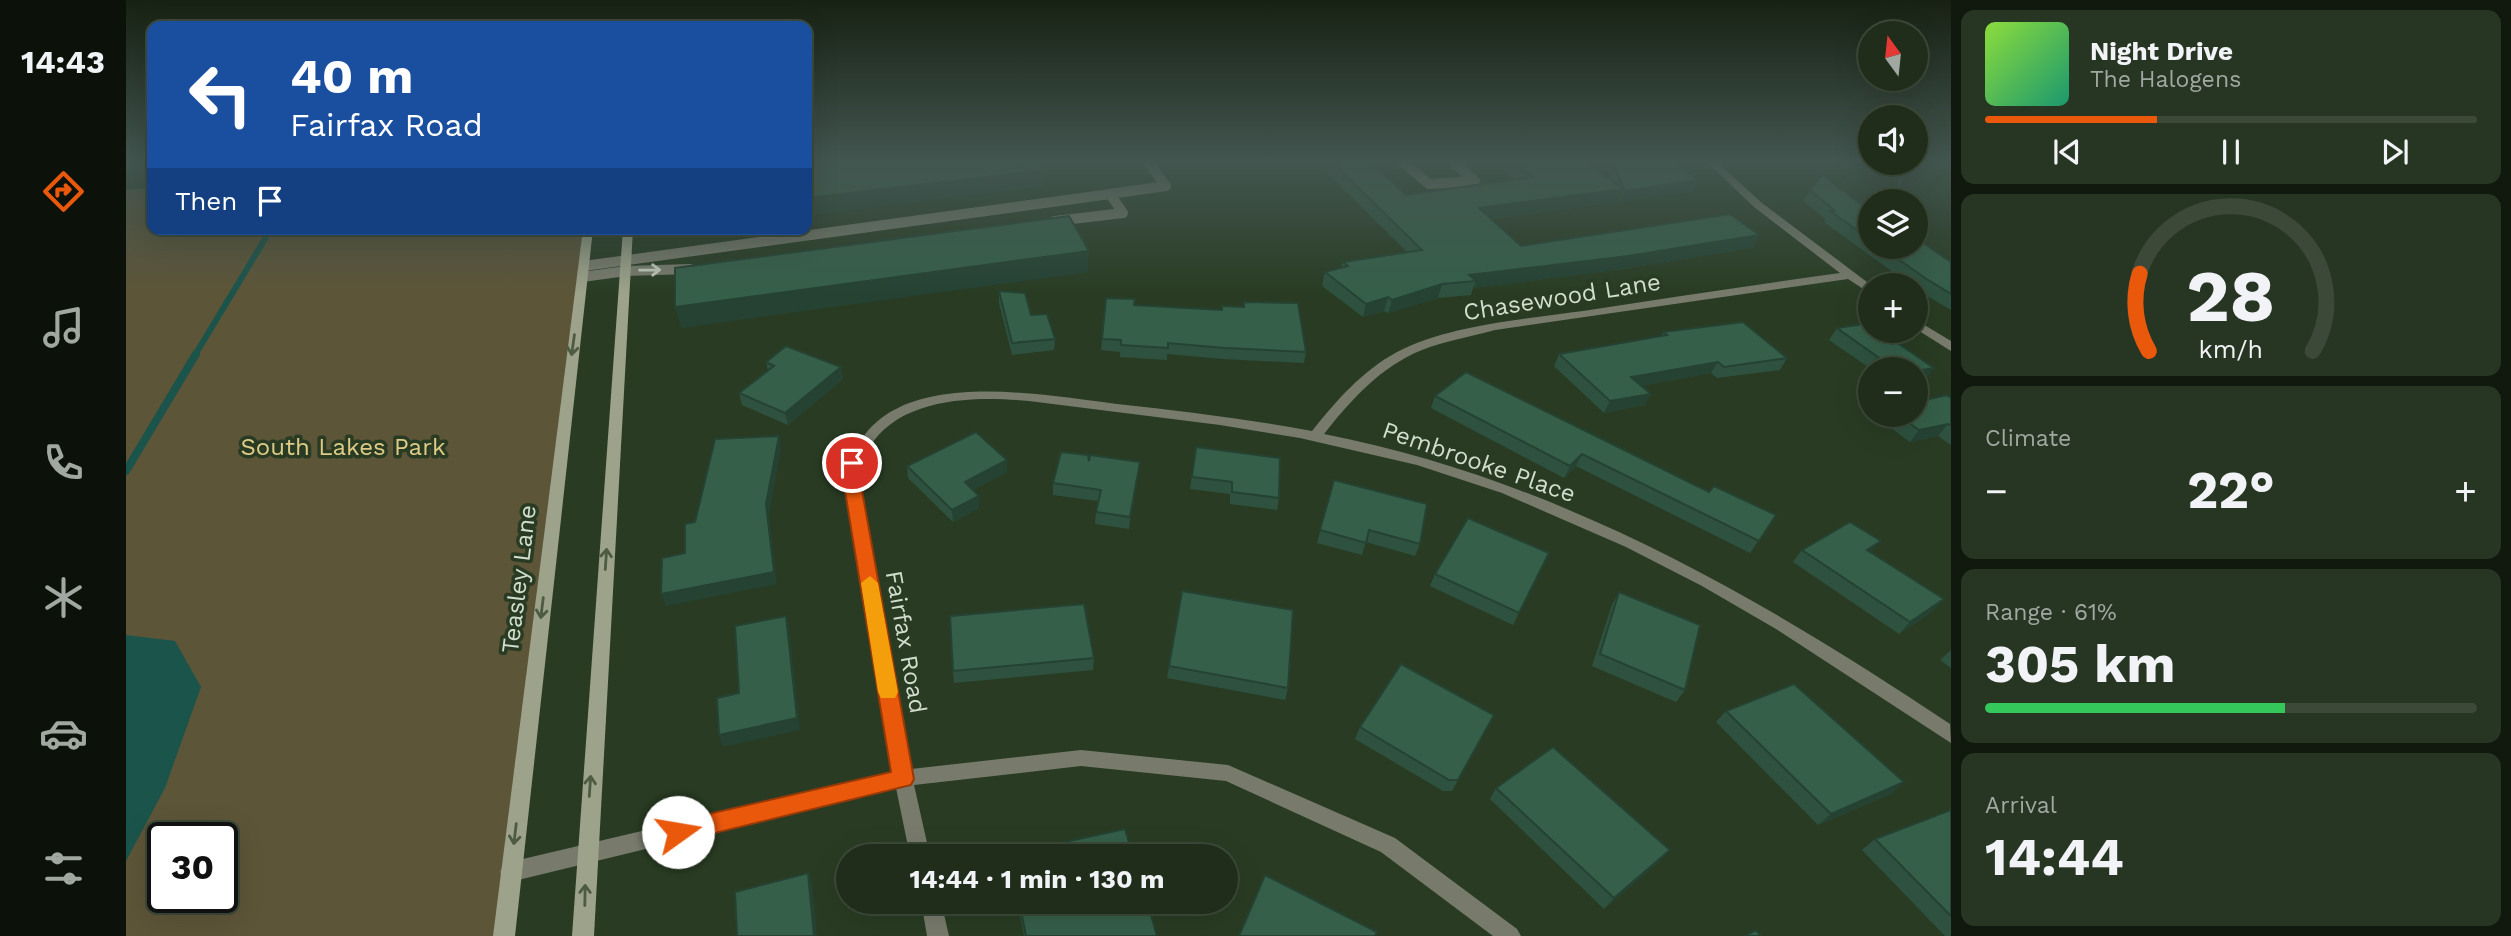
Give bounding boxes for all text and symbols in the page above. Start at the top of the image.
north arrow [1858,21,1928,91]
map controls [1858,21,1928,427]
text: Night Drive [2090,36,2233,66]
text: 14:43 [21,43,105,81]
text: 40 m [290,47,413,105]
icon: left [175,49,266,140]
text: The Halogens [2090,66,2241,93]
button: sound [1858,105,1928,175]
text: Fairfax Road [290,106,483,144]
icon: previous [2048,133,2086,171]
icon: pause [2212,133,2250,171]
icon: next [2376,133,2414,171]
icon: directions [39,167,88,216]
icon: arrive [251,182,289,220]
text: Then [175,186,237,216]
button: layers [1858,189,1928,259]
text: 28 [2186,253,2276,339]
one-way arrow [638,263,661,277]
street label: Chasewood Lane [1461,268,1663,326]
button: + [1858,273,1928,343]
icon: music [39,303,88,352]
one-way arrow [567,333,580,356]
text: km/h [2199,334,2263,363]
button: − [1858,357,1928,427]
street label: Pembrooke Place [1379,416,1579,508]
text: Climate [1985,425,2071,452]
park label: South Lakes Park [240,433,446,461]
pin [822,433,882,493]
icon: phone [39,438,88,487]
icon: arrive [833,444,871,482]
text: 22° [2187,460,2275,521]
text: − [1985,469,2008,513]
text: + [2454,469,2477,513]
street label: Teasley Lane [496,503,542,655]
one-way arrow [600,548,613,571]
street label: Fairfax Road [880,568,932,716]
icon: climate [39,573,88,622]
one-way arrow [535,597,548,619]
text: Range · 61% [1985,599,2117,626]
text: 305 km [1985,634,2175,695]
icon: car [39,709,88,758]
one-way arrow [584,774,597,797]
text: Arrival [1985,792,2057,819]
position arrow [641,795,715,869]
speed limit sign: 30 [147,822,238,913]
one-way arrow [508,823,521,845]
text: 14:44 [1985,827,2124,888]
icon: filters [39,844,88,893]
text: 14:44 · 1 min · 130 m [909,864,1165,894]
one-way arrow [578,884,592,907]

